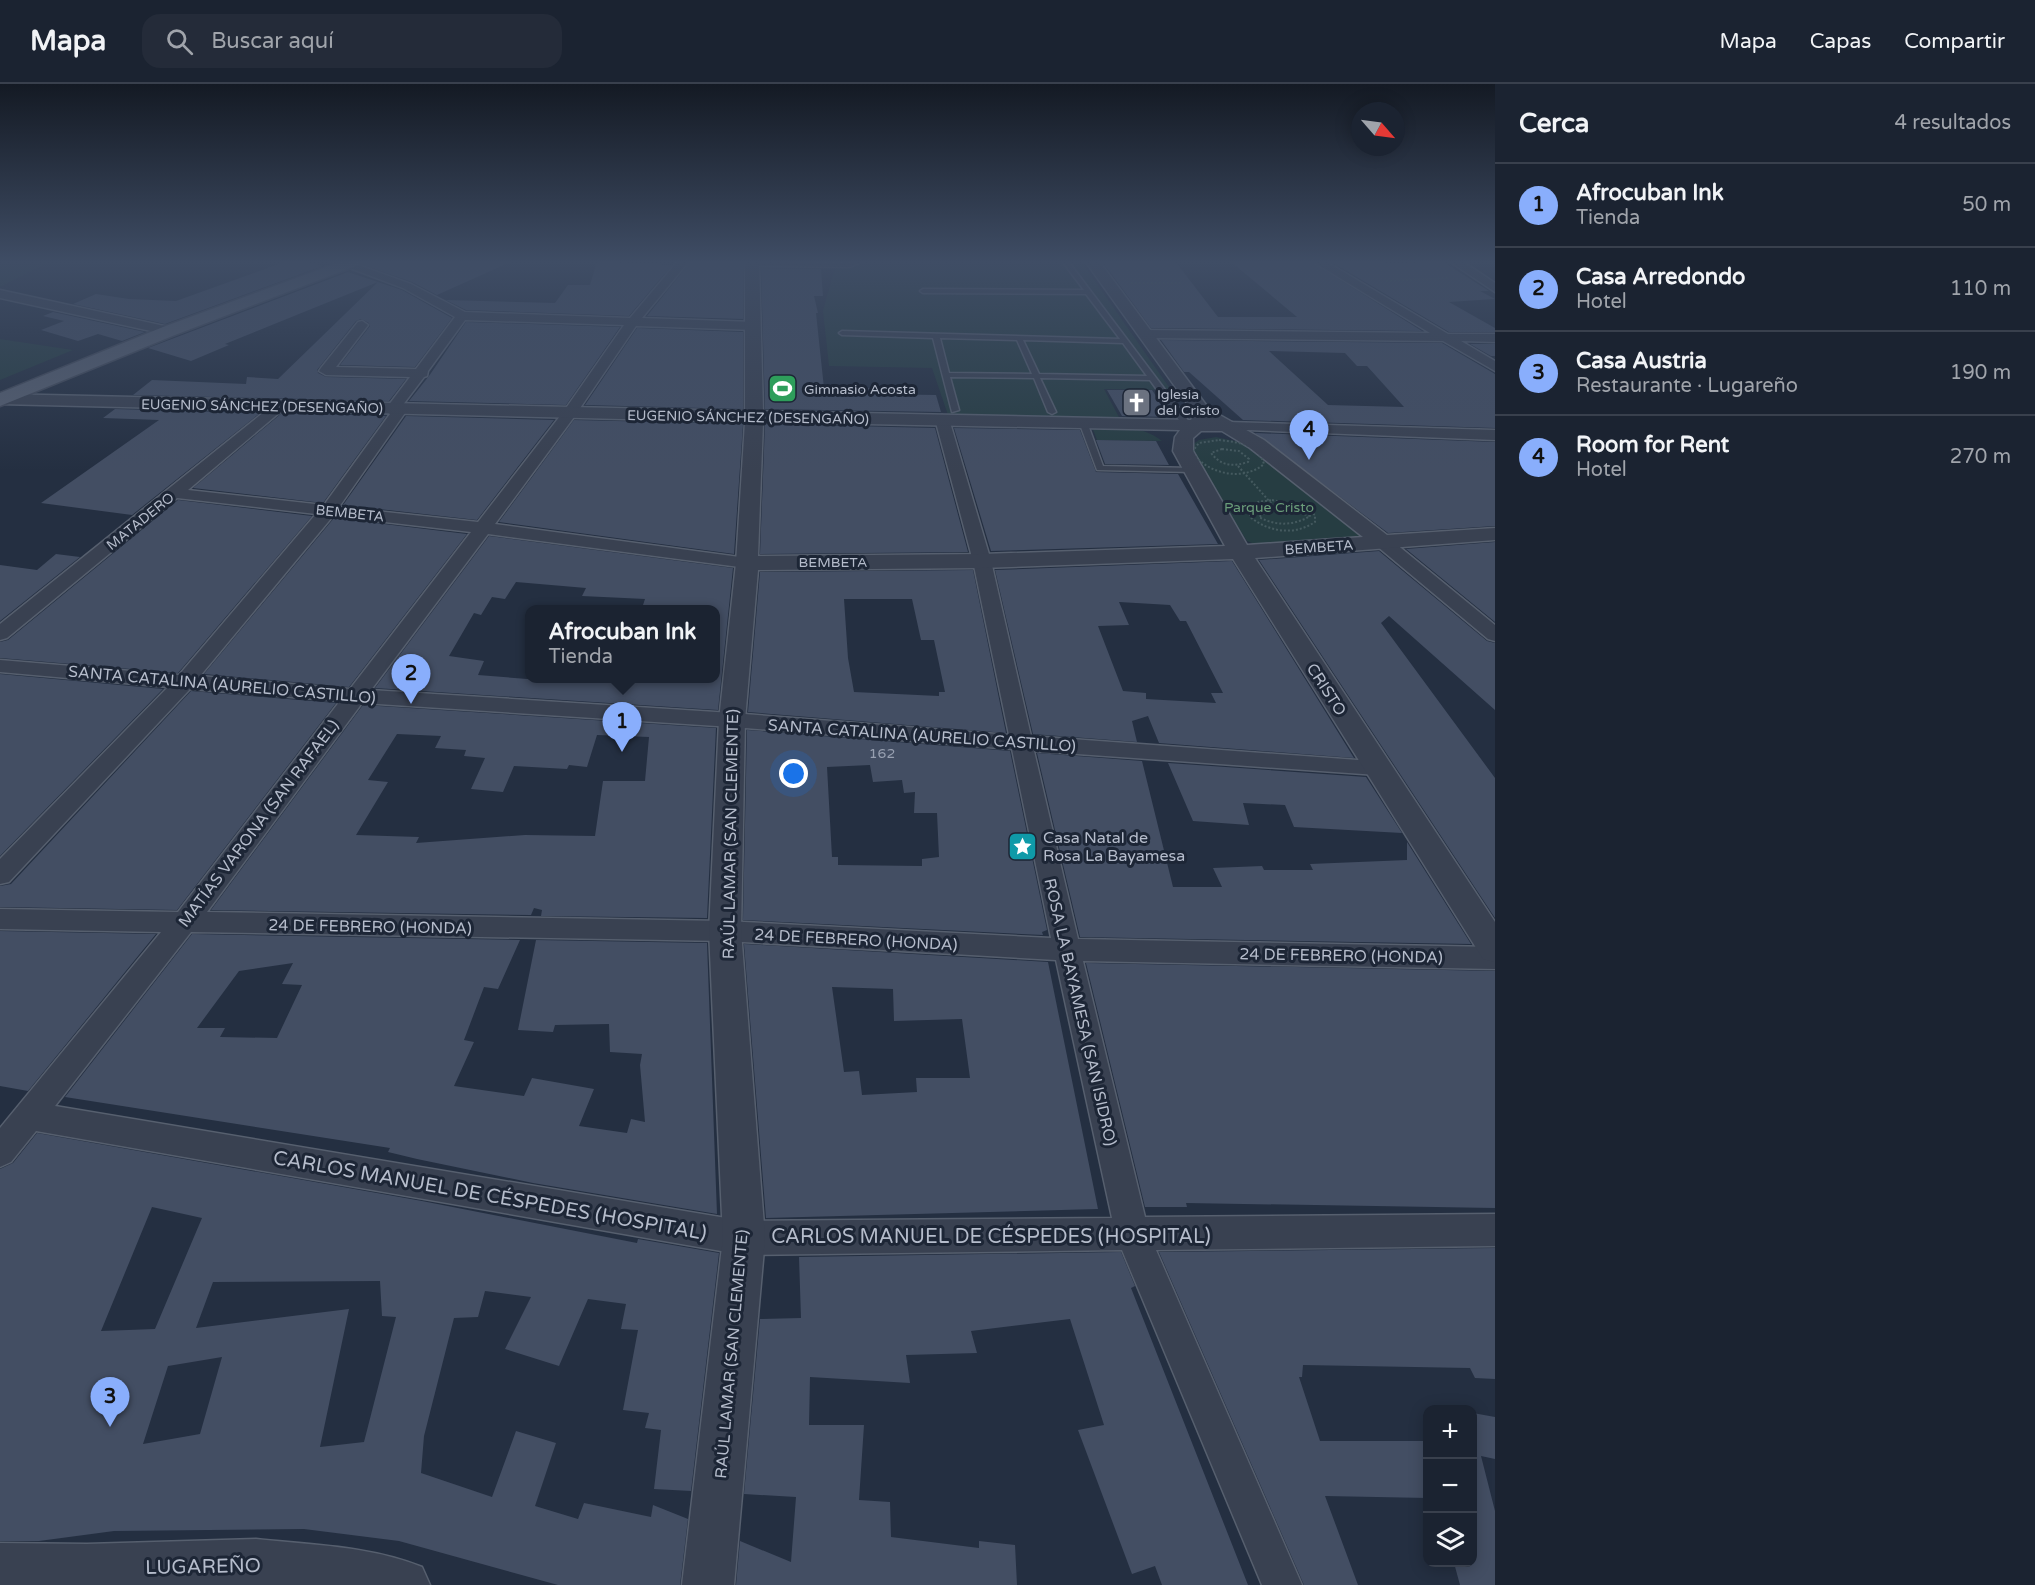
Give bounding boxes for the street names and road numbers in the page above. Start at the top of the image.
street label: EUGENIO SÁNCHEZ (DESENGAÑO) [141,396,383,417]
street label: EUGENIO SÁNCHEZ (DESENGAÑO) [627,407,869,428]
street label: MATADERO [103,489,178,554]
street label: BEMBETA [315,501,385,526]
street label: BEMBETA [1284,537,1354,558]
street label: BEMBETA [799,554,867,571]
street label: CRISTO [1302,659,1351,720]
street label: SANTA CATALINA (AURELIO CASTILLO) [67,662,377,708]
street label: RAÚL LAMAR (SAN CLEMENTE) [719,709,743,959]
street label: SANTA CATALINA (AURELIO CASTILLO) [767,715,1077,757]
street label: MATÍAS VARONA (SAN RAFAEL) [174,716,343,931]
street label: ROSA LA BAYAMESA (SAN ISIDRO) [1039,876,1121,1148]
street label: 24 DE FEBRERO (HONDA) [268,915,472,939]
street label: 24 DE FEBRERO (HONDA) [754,925,958,955]
street label: 24 DE FEBRERO (HONDA) [1239,944,1443,968]
street label: CARLOS MANUEL DE CÉSPEDES (HOSPITAL) [271,1145,709,1246]
street label: CARLOS MANUEL DE CÉSPEDES (HOSPITAL) [771,1224,1211,1249]
street label: RAÚL LAMAR (SAN CLEMENTE) [711,1229,753,1480]
street label: LUGAREÑO [145,1553,261,1580]

